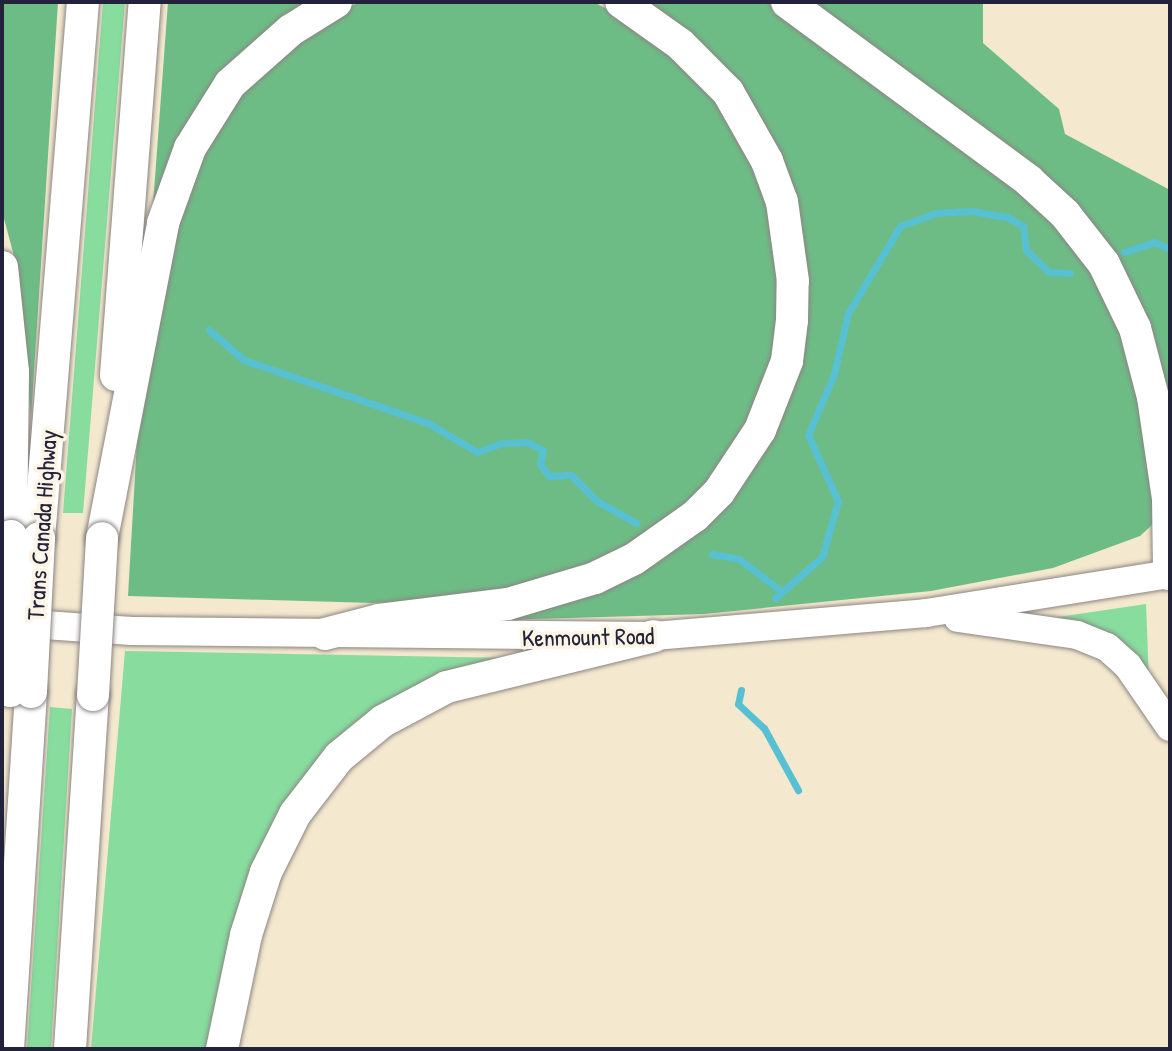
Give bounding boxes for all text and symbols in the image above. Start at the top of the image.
street label: Trans Canada Highway [21,429,63,621]
street label: Kenmount Road [522,621,654,653]

